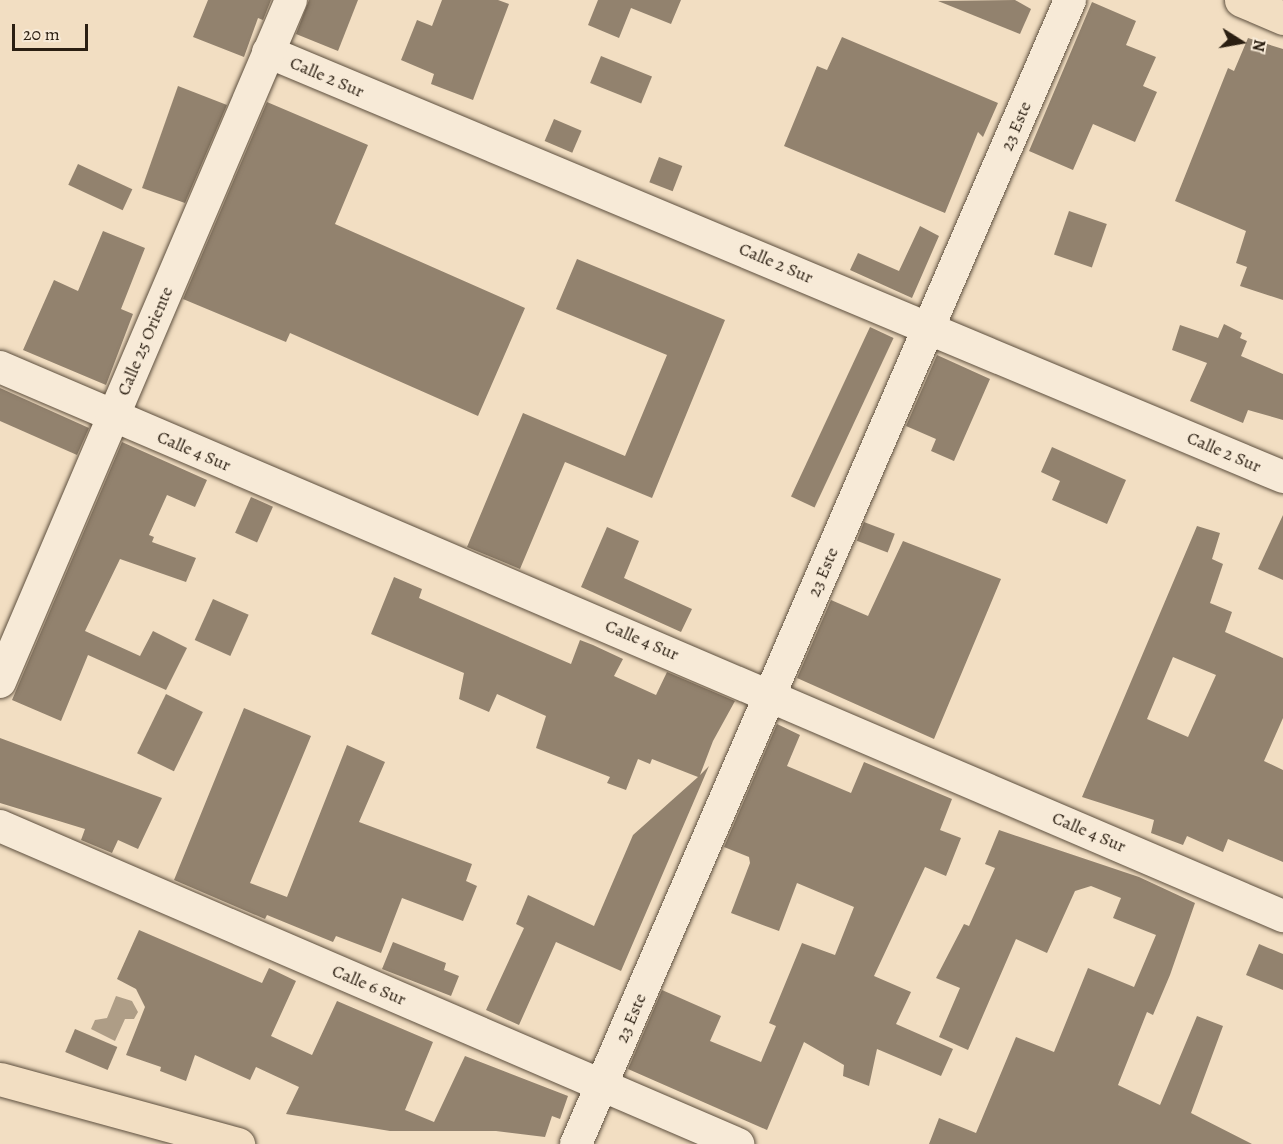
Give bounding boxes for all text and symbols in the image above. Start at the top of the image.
scale bar [15,12,92,50]
north arrow [1211,12,1271,72]
text: 20 m [23,22,60,46]
text: N [1247,38,1271,53]
street label: Calle 2 Sur [287,52,367,102]
street label: 23 Este [996,98,1036,154]
street label: Calle 2 Sur [736,238,816,288]
street label: Calle 25 Oriente [112,283,178,399]
street label: Calle 4 Sur [154,426,234,476]
street label: Calle 2 Sur [1184,427,1264,477]
street label: 23 Este [803,544,843,600]
street label: Calle 4 Sur [602,615,682,665]
street label: Calle 4 Sur [1049,807,1129,857]
street label: Calle 6 Sur [329,960,409,1010]
street label: 23 Este [611,990,651,1046]

